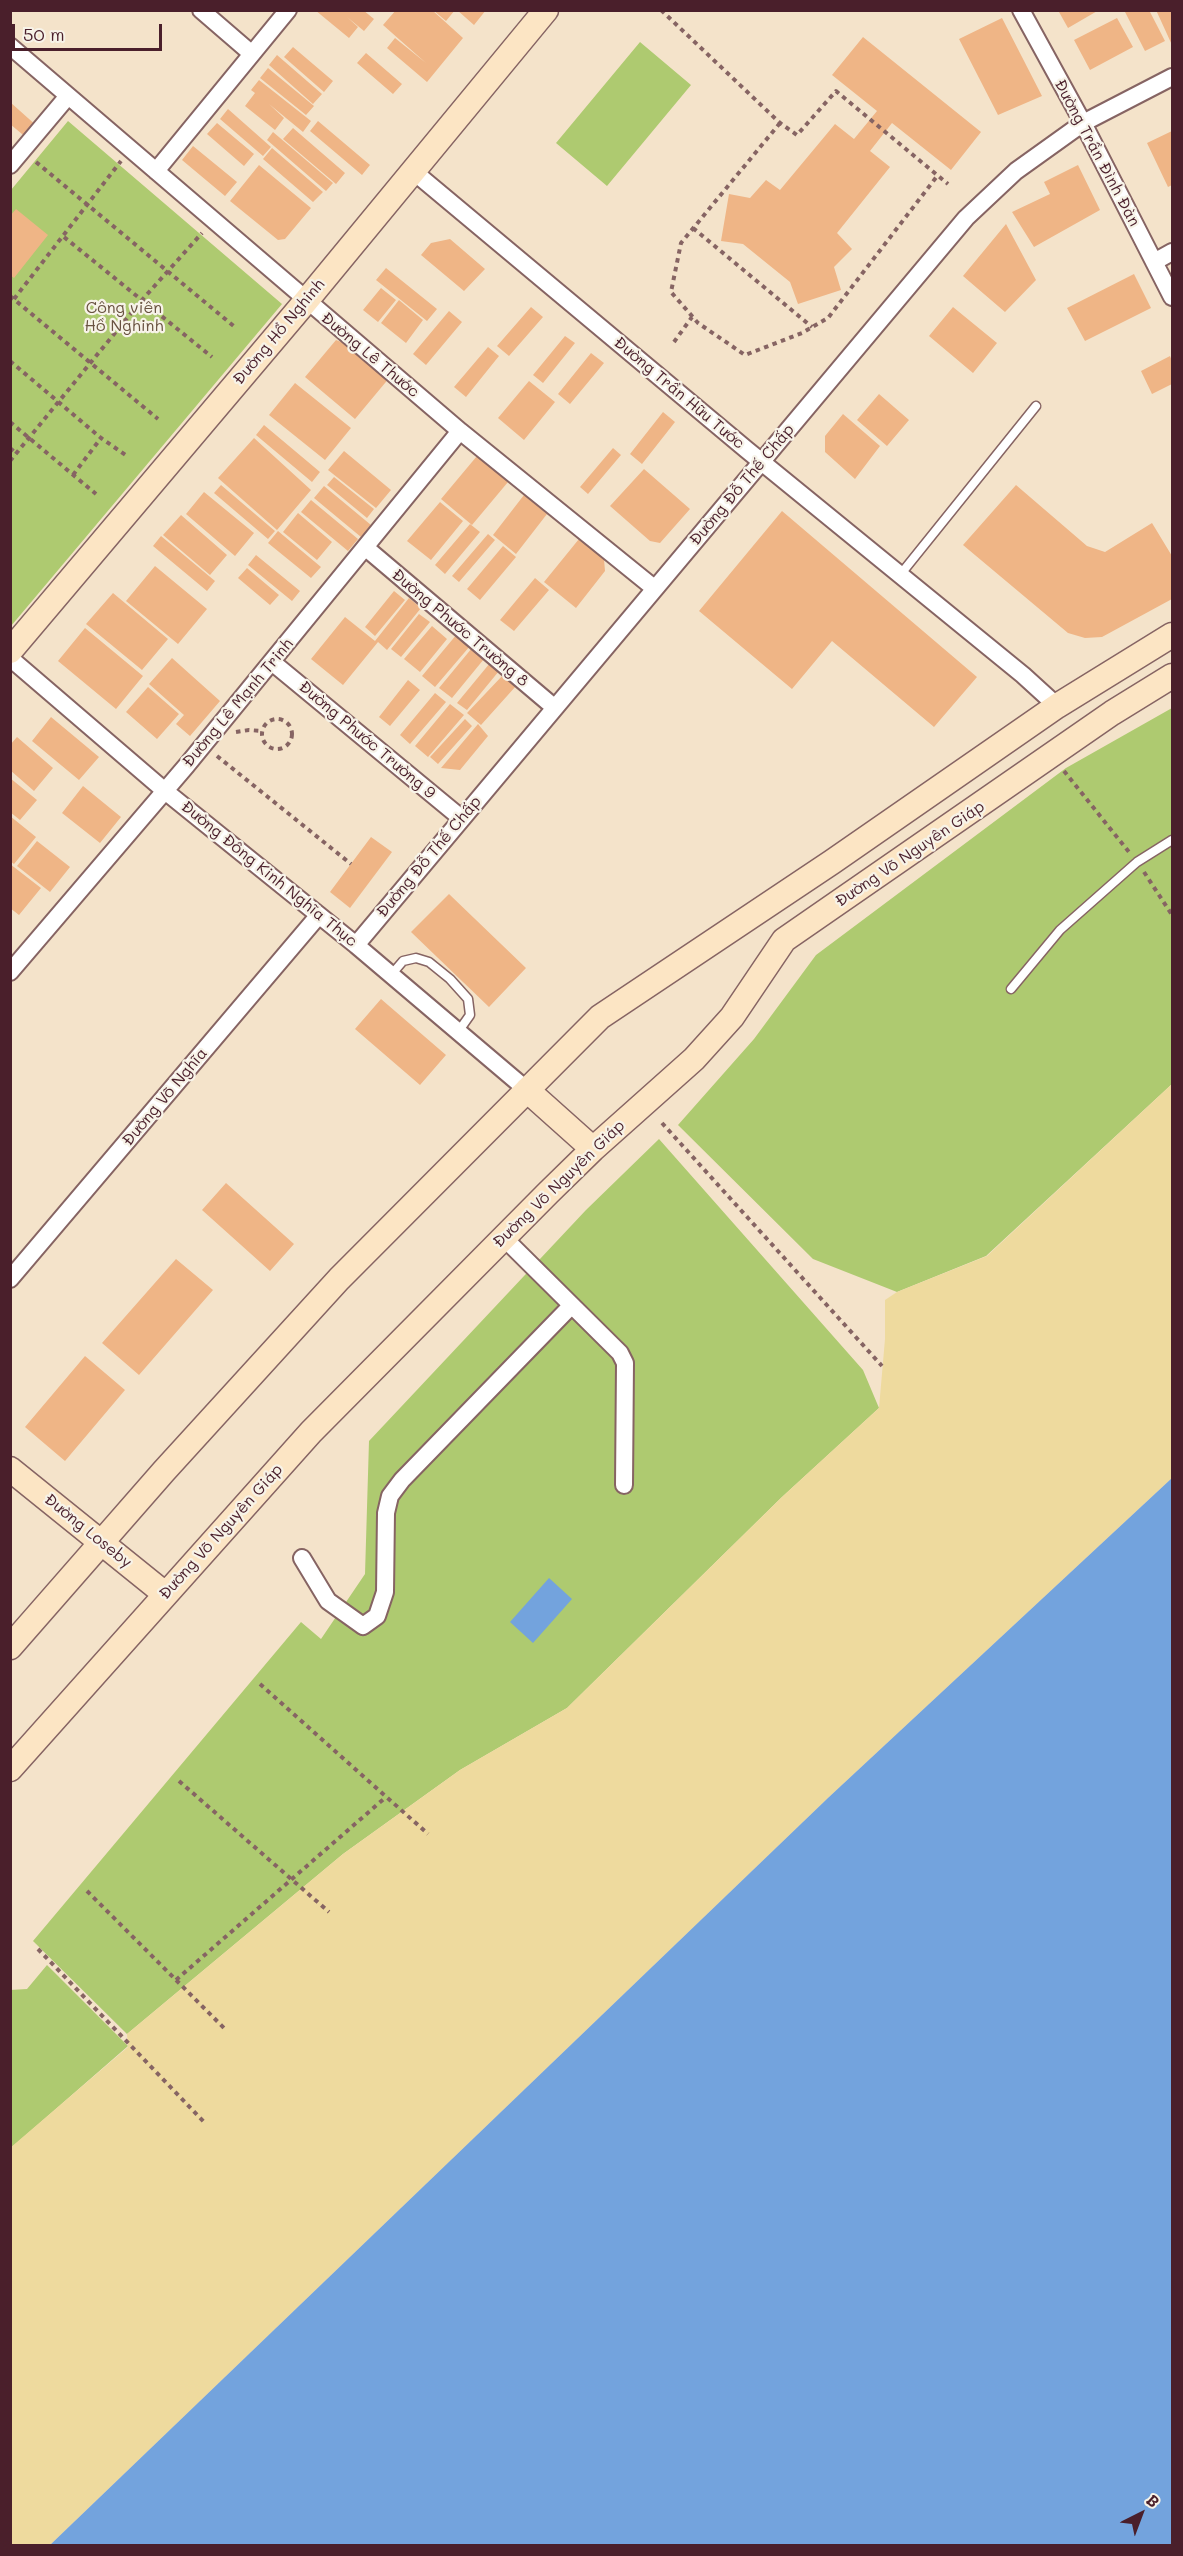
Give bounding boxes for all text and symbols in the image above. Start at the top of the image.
scale bar [15,12,165,50]
text: 50 m [23,22,65,46]
street label: Đường Trần Đình Đàn [1050,76,1144,230]
street label: Đường Hồ Nghinh [229,275,329,389]
park label: Công viên Hồ Nghinh [85,298,163,336]
street label: Đường Lê Thước [317,308,423,402]
street label: Đường Trần Hữu Tước [610,333,748,453]
street label: Đường Đỗ Thế Chấp [686,420,798,550]
street label: Đường Phước Trường 8 [388,565,532,691]
street label: Đường Lê Mạnh Trinh [179,635,297,771]
street label: Đường Phước Trường 9 [295,677,439,803]
street label: Đường Đỗ Thế Chấp [373,792,485,922]
street label: Đường Đông Kinh Nghĩa Thục [177,797,361,951]
street label: Đường Võ Nguyên Giáp [832,797,988,911]
street label: Đường Võ Nghĩa [118,1044,212,1150]
street label: Đường Võ Nguyên Giáp [489,1116,629,1252]
street label: Đường Võ Nguyên Giáp [155,1460,287,1604]
street label: Đường Loseby [40,1490,136,1572]
north arrow [1111,2484,1171,2544]
text: B [1142,2489,1164,2512]

